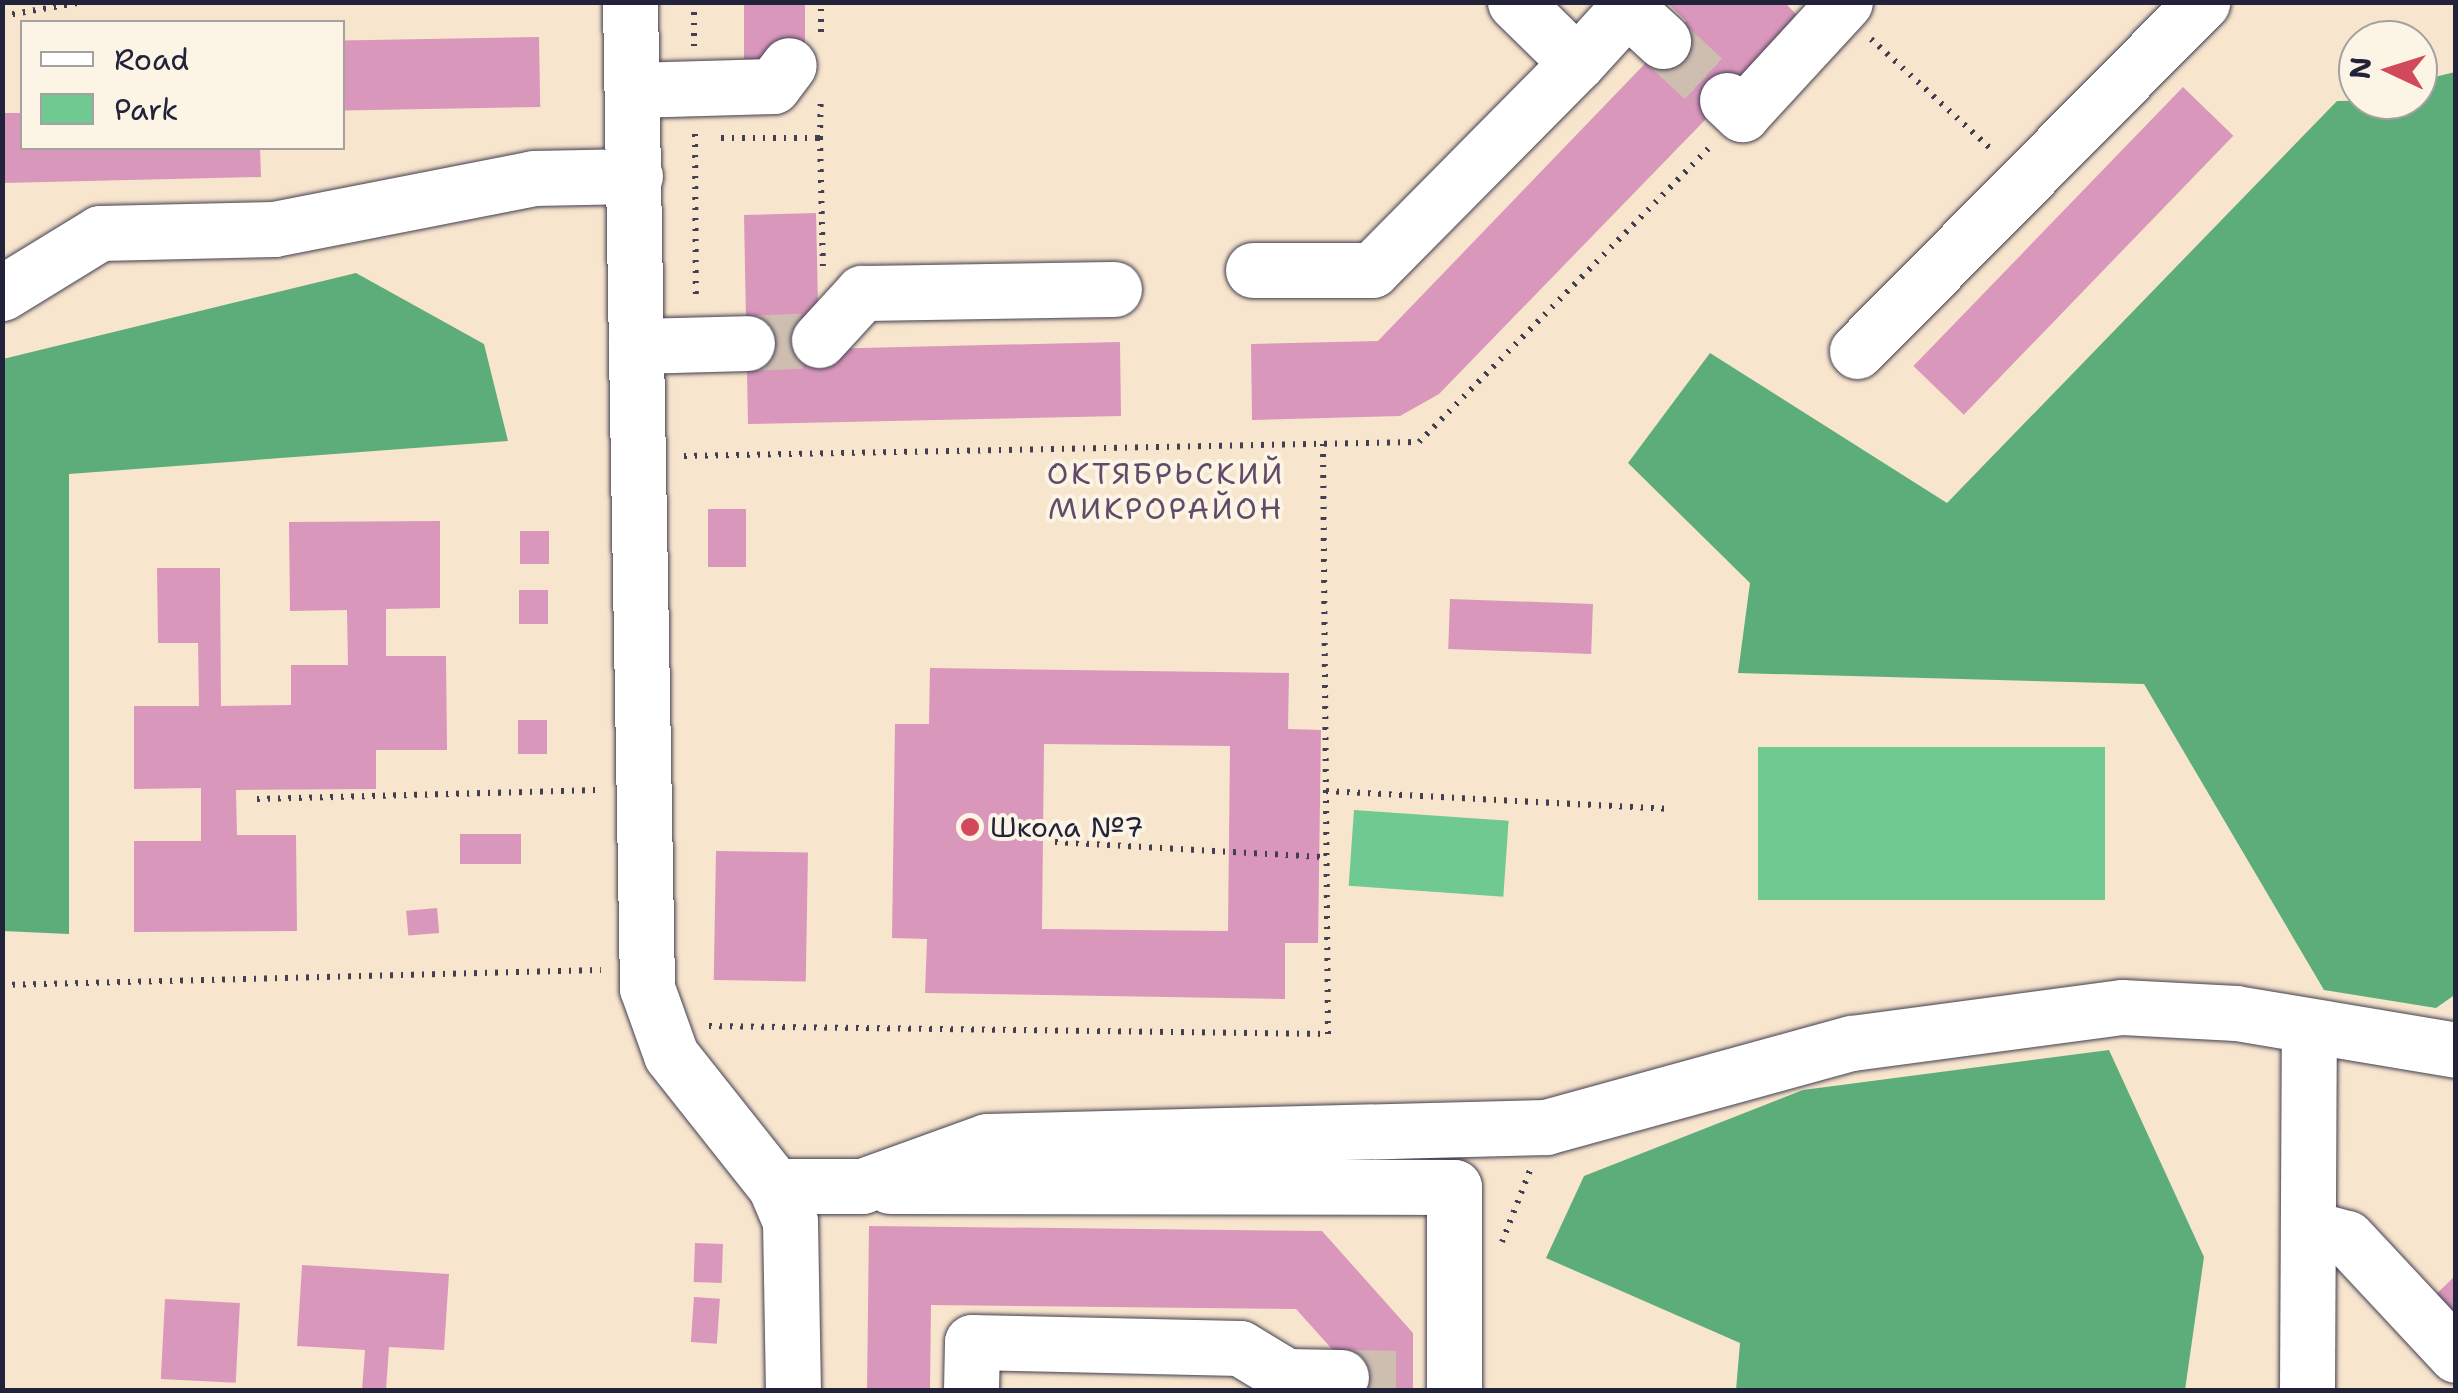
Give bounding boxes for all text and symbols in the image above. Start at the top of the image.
legend [20,20,345,150]
north arrow [2338,20,2438,120]
text: Road [114,39,189,80]
text: N [2340,56,2380,80]
text: Park [114,89,178,130]
district label: ОКТЯБРЬСКИЙ МИКРОРАЙОН [1047,456,1285,526]
place label: Школа №7 [990,810,1144,844]
marker: Школа №7 [959,816,981,838]

